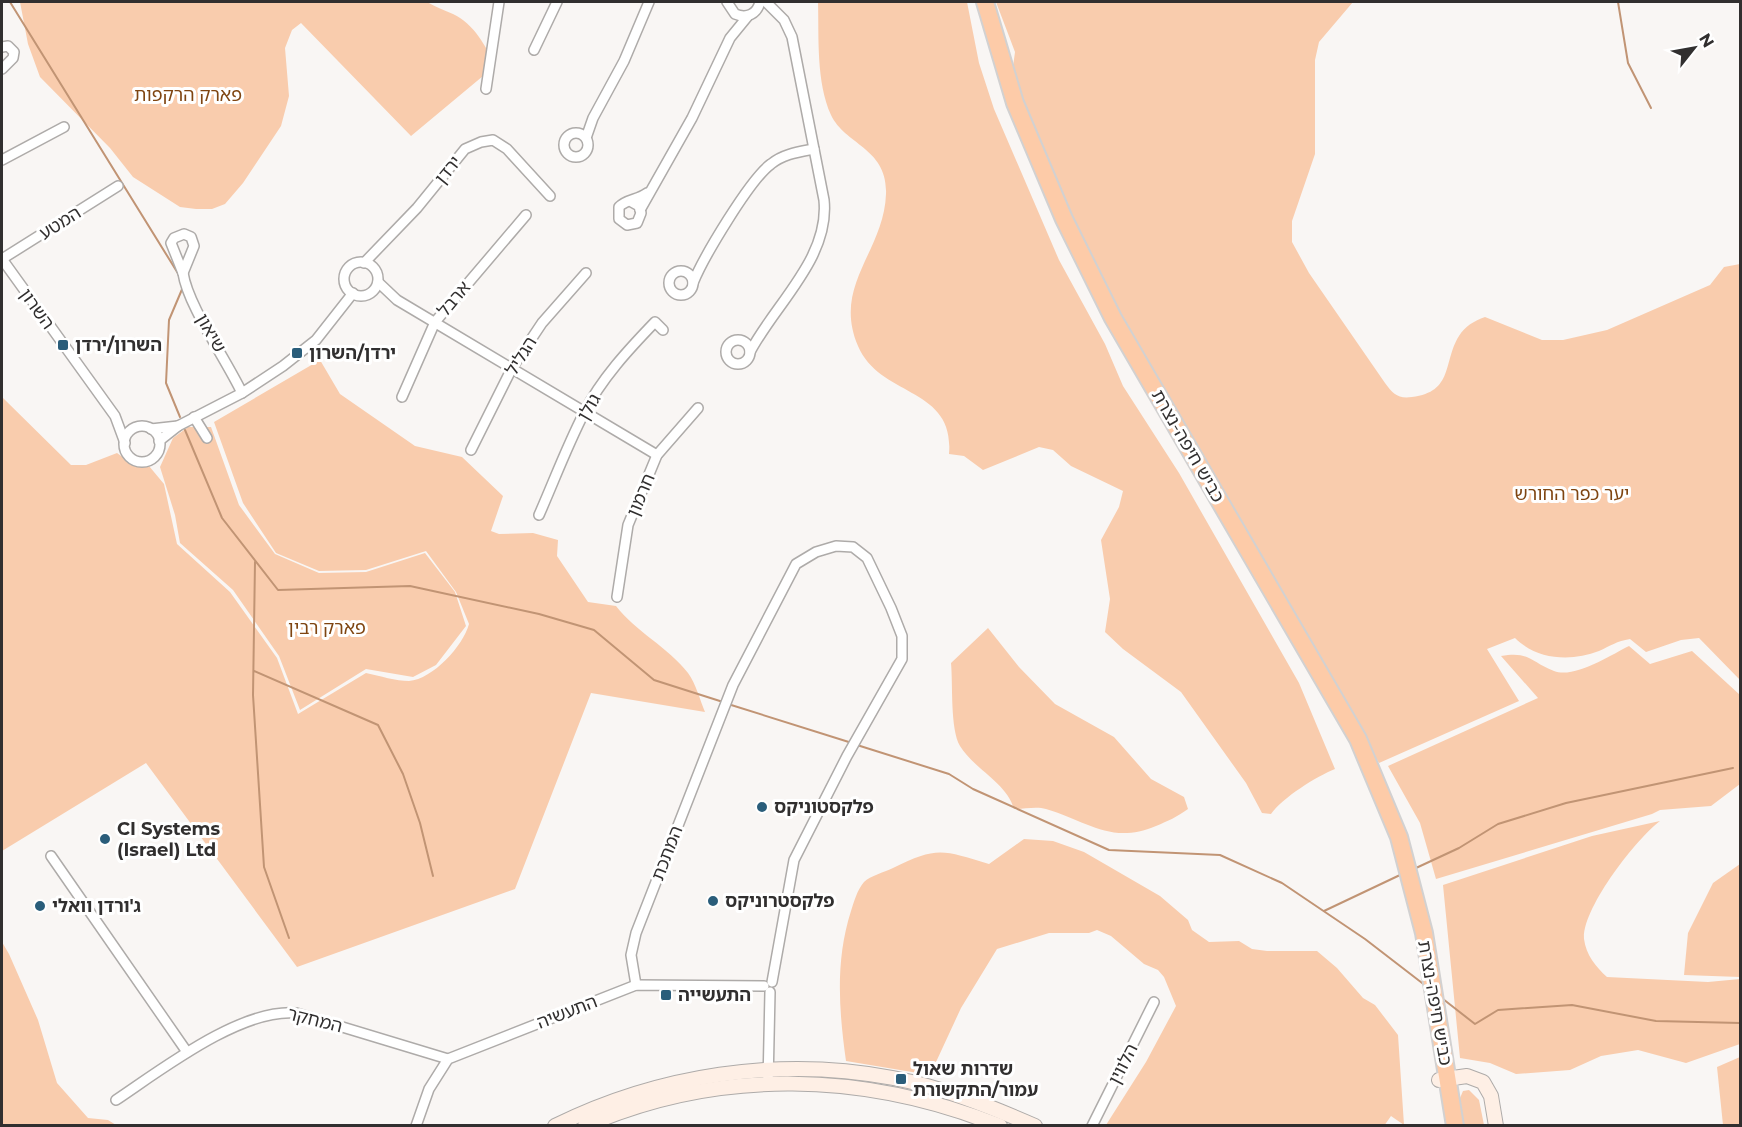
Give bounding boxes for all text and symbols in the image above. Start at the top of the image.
north arrow [1664,18,1724,78]
text: N [1695,30,1718,51]
park label: פארק הרקפות [134,84,242,106]
street label: ירדן [430,151,466,189]
street label: המטע [35,202,85,244]
street label: ארבל [433,277,475,321]
street label: השרון [15,284,59,334]
street label: שיאון [191,310,231,356]
street label: הגליל [501,332,541,380]
place label: השרון/ירדן [75,334,162,356]
marker: השרון/ירדן [56,338,70,352]
place label: ירדן/השרון [309,342,396,364]
marker: ירדן/השרון [290,346,304,360]
street label: כביש חיפה-נצרת [1147,386,1229,506]
street label: גולן [573,389,606,424]
street label: חרמון [622,470,660,520]
park label: יער כפר החורש [1515,483,1629,505]
park label: פארק רבין [288,617,366,639]
place label: פלקסטוניקס [774,796,874,818]
marker: פלקסטוניקס [755,800,769,814]
place label: CI Systems (Israel) Ltd [117,818,220,861]
street label: המתכת [647,823,687,883]
marker: CI Systems (Israel) Ltd [98,832,112,846]
place label: פלקסטרוניקס [725,890,835,912]
marker: פלקסטרוניקס [706,894,720,908]
place label: ג'ורדן וואלי [52,895,141,917]
marker: ג'ורדן וואלי [33,899,47,913]
street label: כביש חיפה-נצרת [1413,939,1457,1067]
place label: התעשייה [678,984,751,1006]
marker: התעשייה [659,988,673,1002]
street label: התעשיה [534,990,600,1034]
street label: המחקר [285,1003,345,1037]
street label: הלווין [1103,1040,1143,1088]
place label: שדרות שאול עמור/התקשורת [913,1058,1038,1101]
marker: שדרות שאול עמור/התקשורת [894,1072,908,1086]

